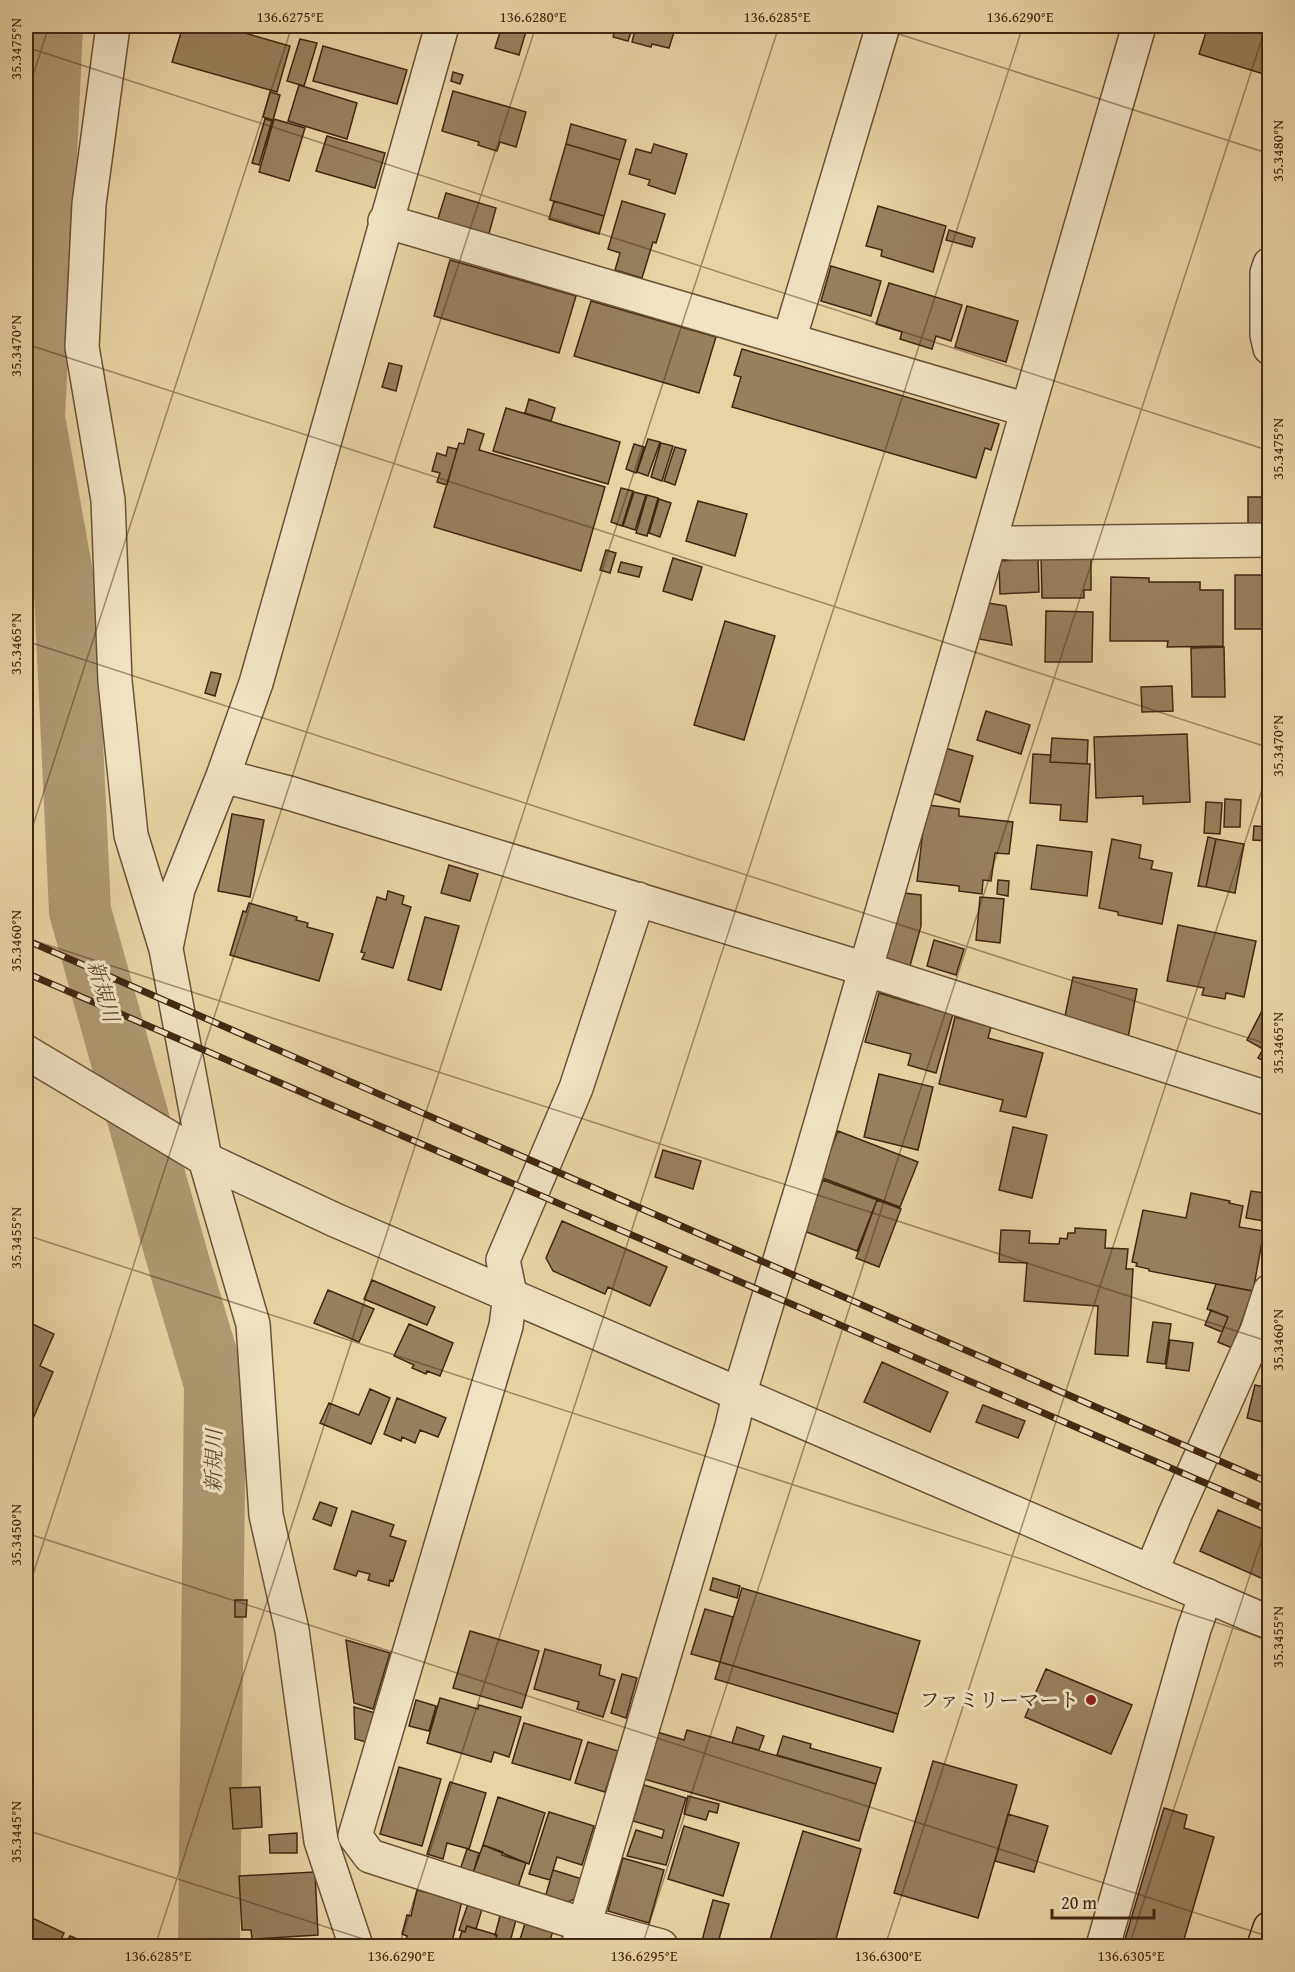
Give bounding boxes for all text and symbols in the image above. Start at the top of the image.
text: 136.6275°E [256,6,324,27]
text: 136.6280°E [499,6,567,27]
text: 136.6285°E [743,6,811,27]
text: 136.6290°E [986,6,1054,27]
text: 35.3475°N [5,18,26,80]
text: 35.3480°N [1267,120,1288,182]
text: 35.3470°N [5,315,26,377]
text: 35.3475°N [1267,418,1288,480]
text: 35.3465°N [5,613,26,675]
text: 35.3470°N [1267,715,1288,777]
text: 35.3460°N [5,910,26,972]
water label: 新規川 [80,956,128,1027]
text: 35.3465°N [1267,1012,1288,1074]
text: 35.3455°N [5,1207,26,1269]
text: 35.3460°N [1267,1309,1288,1371]
water label: 新規川 [197,1427,230,1493]
text: 35.3450°N [5,1504,26,1566]
text: 35.3455°N [1267,1606,1288,1668]
place label: ファミリーマート [919,1685,1079,1714]
marker: ファミリーマート [1084,1693,1098,1707]
text: 35.3445°N [5,1801,26,1863]
scale bar [1052,1882,1154,1920]
text: 20 m [1061,1889,1097,1916]
text: 136.6285°E [124,1945,192,1966]
text: 136.6290°E [367,1945,435,1966]
text: 136.6295°E [610,1945,678,1966]
text: 136.6300°E [854,1945,922,1966]
text: 136.6305°E [1097,1945,1165,1966]

